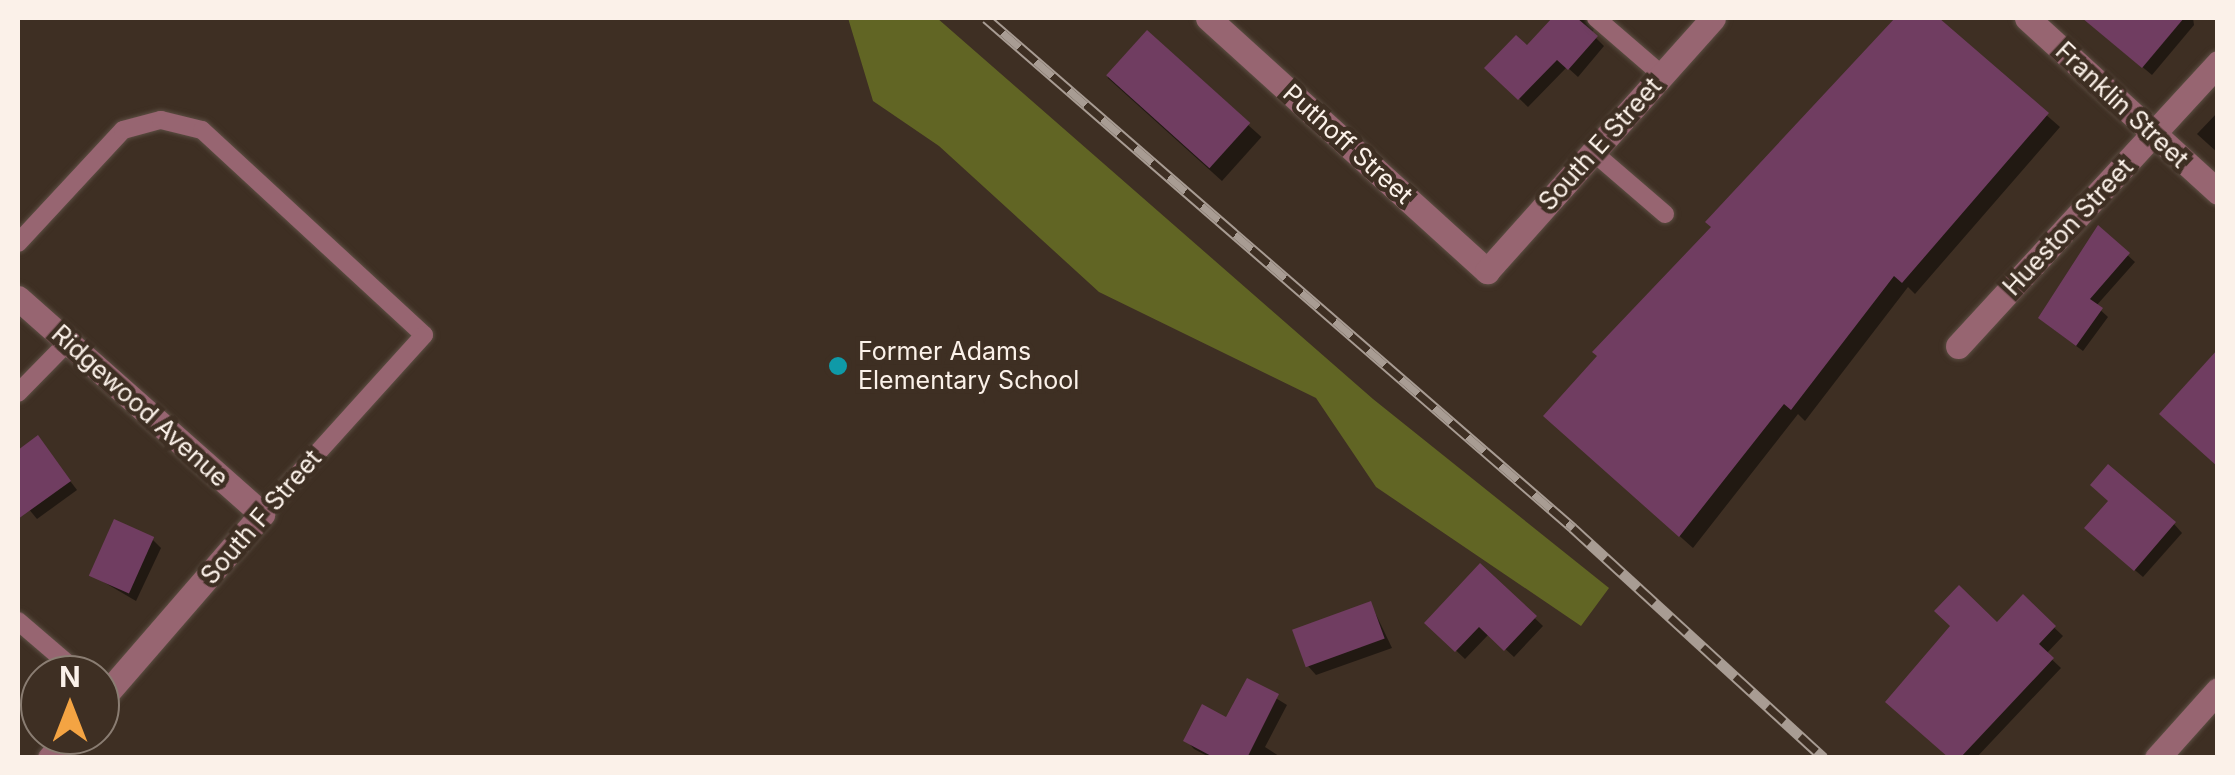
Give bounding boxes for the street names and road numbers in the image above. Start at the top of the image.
street label: Franklin Street [2049,36,2195,174]
street label: South E Street [1533,71,1667,217]
street label: Puthoff Street [1277,78,1419,210]
street label: Hueston Street [1997,152,2139,302]
street label: Ridgewood Avenue [46,319,234,493]
street label: South F Street [195,444,327,590]

